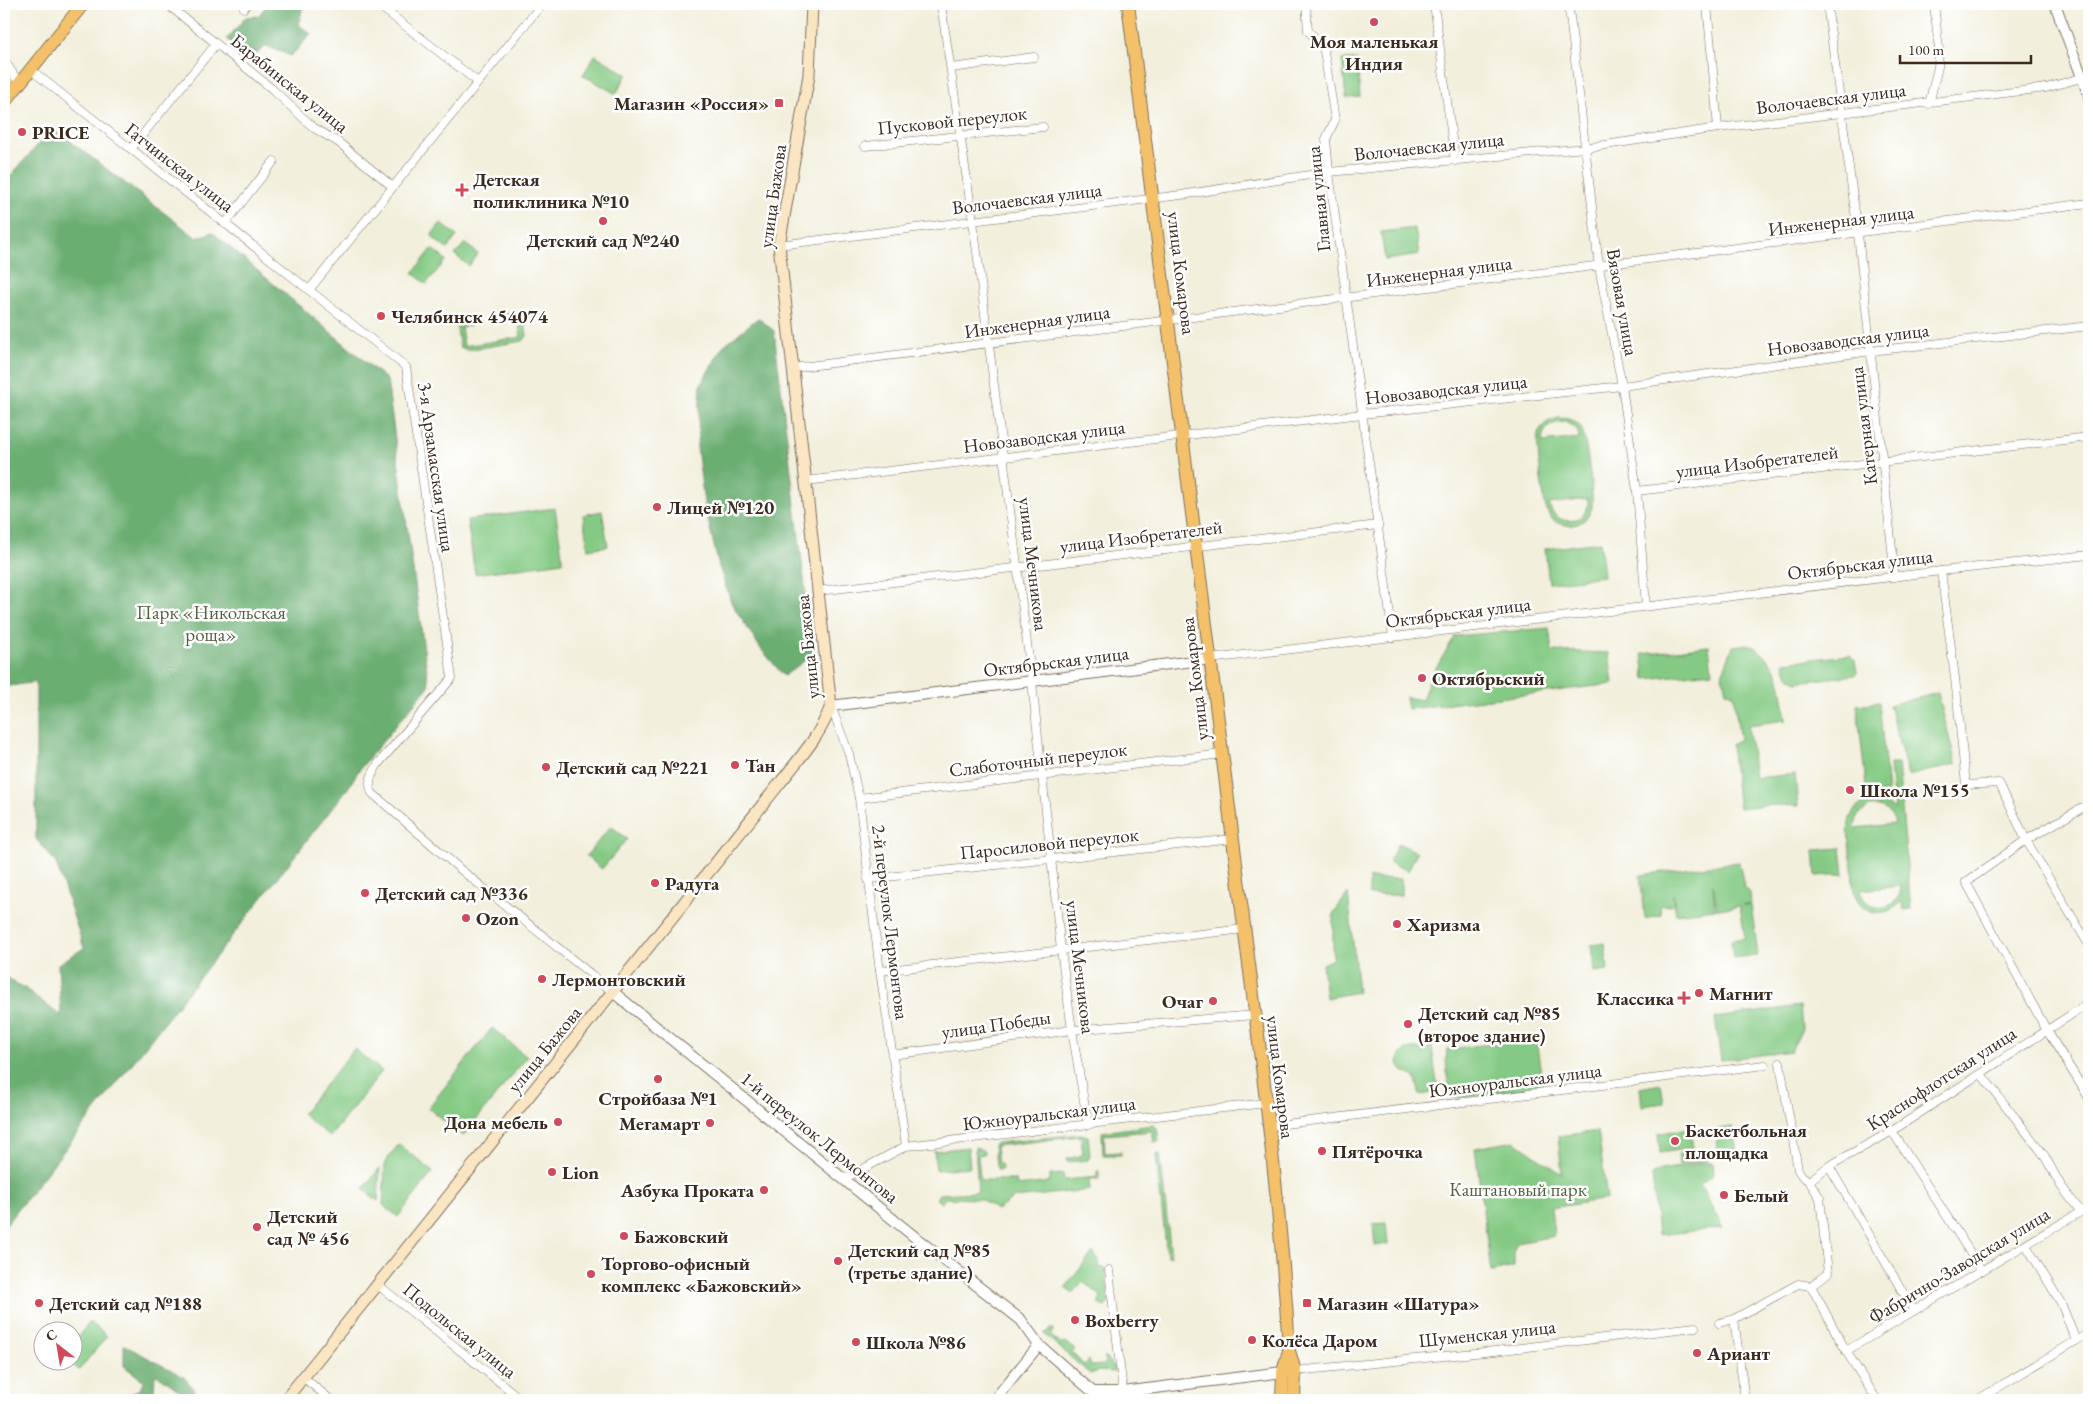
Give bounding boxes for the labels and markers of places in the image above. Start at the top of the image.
marker: Моя маленькая Индия [1368,16,1380,28]
place label: Моя маленькая Индия [1310,29,1438,76]
place label: Магазин «Россия» [614,91,769,116]
marker: Магазин «Россия» [773,97,785,109]
place label: PRICE [32,120,89,145]
marker: PRICE [16,126,28,138]
place label: Детская поликлиника №10 [473,167,629,214]
marker: Детская поликлиника №10 [455,183,469,197]
marker: Детский сад №240 [597,215,609,227]
place label: Детский сад №240 [527,228,679,253]
place label: Челябинск 454074 [391,304,549,329]
marker: Челябинск 454074 [375,310,387,322]
place label: Лицей №120 [667,495,774,520]
marker: Лицей №120 [651,501,663,513]
place label: Октябрьский [1432,666,1545,691]
marker: Октябрьский [1416,672,1428,684]
place label: Тан [745,753,776,778]
place label: Детский сад №221 [556,755,709,780]
marker: Тан [729,759,741,771]
marker: Детский сад №221 [540,761,552,773]
place label: Школа №155 [1860,778,1970,803]
marker: Школа №155 [1844,784,1856,796]
place label: Радуга [665,871,720,896]
marker: Радуга [649,877,661,889]
place label: Детский сад №336 [375,881,528,906]
marker: Детский сад №336 [359,887,371,899]
place label: Ozon [476,906,519,931]
marker: Ozon [460,912,472,924]
place label: Харизма [1406,912,1481,937]
marker: Харизма [1391,918,1403,930]
place label: Лермонтовский [552,967,686,992]
marker: Лермонтовский [536,973,548,985]
place label: Магнит [1709,981,1773,1006]
place label: Классика [1597,986,1675,1011]
marker: Магнит [1693,987,1705,999]
place label: Очаг [1162,989,1203,1014]
marker: Классика [1678,992,1690,1004]
marker: Очаг [1207,995,1219,1007]
place label: Детский сад №85 (второе здание) [1418,1001,1561,1048]
marker: Детский сад №85 (второе здание) [1402,1018,1414,1030]
marker: Стройбаза №1 [652,1073,664,1085]
place label: Стройбаза №1 [599,1086,717,1111]
place label: Дона мебель [444,1110,548,1135]
place label: Мегамарт [619,1111,700,1136]
marker: Дона мебель [552,1116,564,1128]
marker: Мегамарт [704,1117,716,1129]
place label: Баскетбольная площадка [1685,1118,1807,1165]
marker: Баскетбольная площадка [1669,1135,1681,1147]
place label: Пятёрочка [1332,1139,1424,1164]
marker: Пятёрочка [1316,1145,1328,1157]
place label: Lion [562,1160,599,1185]
marker: Lion [546,1166,558,1178]
place label: Азбука Проката [620,1178,755,1203]
place label: Белый [1734,1183,1789,1208]
marker: Азбука Проката [758,1184,770,1196]
marker: Белый [1718,1189,1730,1201]
place label: Детский сад № 456 [267,1204,349,1251]
marker: Детский сад № 456 [251,1221,263,1233]
place label: Бажовский [634,1224,729,1249]
marker: Бажовский [618,1230,630,1242]
place label: Детский сад №85 (третье здание) [848,1238,991,1285]
place label: Торгово-офисный комплекс «Бажовский» [601,1251,802,1298]
marker: Детский сад №85 (третье здание) [832,1255,844,1267]
marker: Торгово-офисный комплекс «Бажовский» [585,1268,597,1280]
place label: Детский сад №188 [49,1291,202,1316]
place label: Магазин «Шатура» [1317,1291,1480,1316]
marker: Детский сад №188 [33,1297,45,1309]
marker: Магазин «Шатура» [1301,1297,1313,1309]
place label: Boxberry [1085,1308,1159,1333]
marker: Boxberry [1069,1314,1081,1326]
place label: Колёса Даром [1262,1328,1378,1353]
place label: Школа №86 [866,1330,966,1355]
marker: Колёса Даром [1246,1334,1258,1346]
marker: Школа №86 [850,1336,862,1348]
place label: Ариант [1706,1341,1771,1366]
marker: Ариант [1691,1347,1703,1359]

